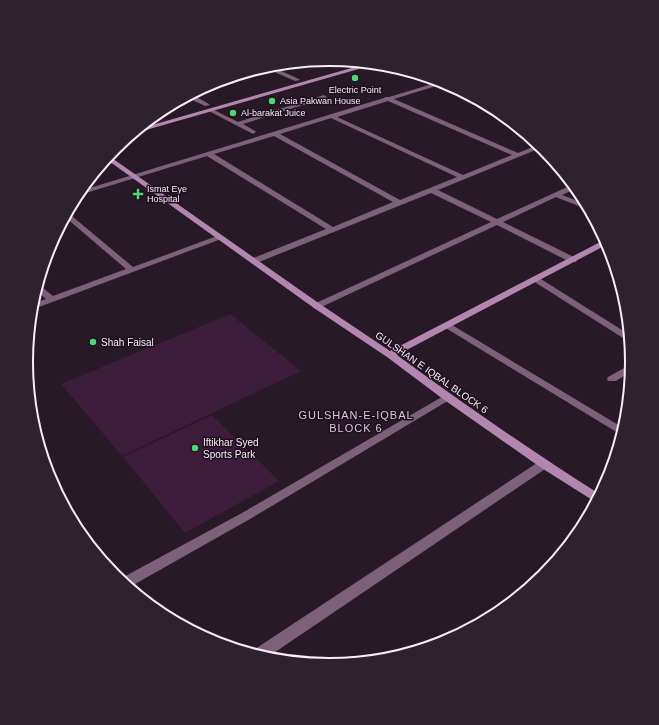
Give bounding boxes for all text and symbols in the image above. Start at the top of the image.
marker: Electric Point [350,73,360,83]
place label: Electric Point [329,85,382,95]
marker: Asia Pakwan House [267,96,277,106]
place label: Asia Pakwan House [280,96,361,106]
marker: Al-barakat Juice [228,108,238,118]
place label: Al-barakat Juice [241,108,306,118]
place label: Ismat Eye Hospital [147,184,187,204]
marker: Ismat Eye Hospital [132,188,144,200]
street label: GULSHAN E IQBAL BLOCK 6 [373,329,490,416]
marker: Shah Faisal [88,337,98,347]
place label: Shah Faisal [101,337,154,348]
district label: GULSHAN-E-IQBAL BLOCK 6 [298,409,414,434]
place label: Iftikhar Syed Sports Park [203,437,259,460]
marker: Iftikhar Syed Sports Park [190,443,200,453]

